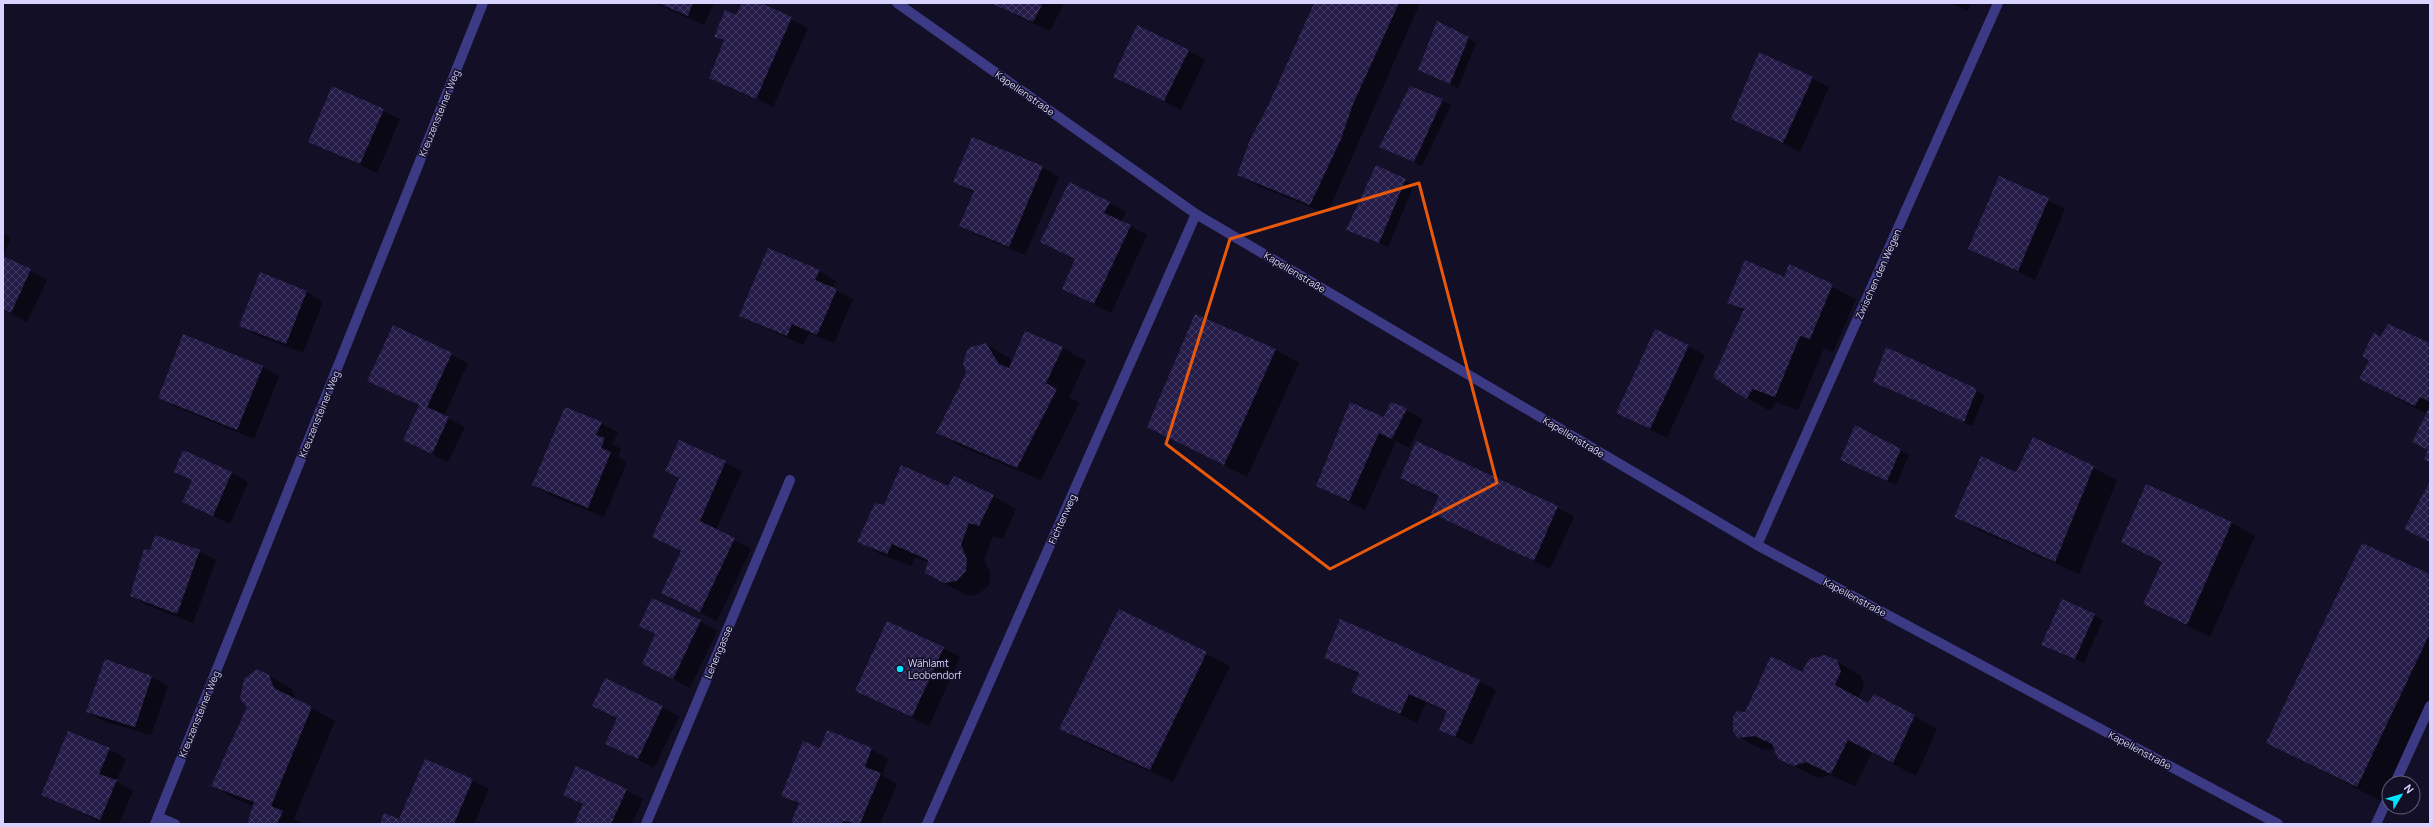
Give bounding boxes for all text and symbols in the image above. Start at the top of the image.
street label: Kreuzensteiner Weg [415,67,463,159]
street label: Kapellenstraße [992,67,1058,119]
street label: Zwischen den Wegen [1852,227,1904,321]
street label: Kapellenstraße [1262,248,1329,296]
street label: Kreuzensteiner Weg [295,368,343,460]
street label: Kapellenstraße [1541,413,1608,461]
street label: Fichtenweg [1045,492,1079,546]
street label: Kapellenstraße [1821,574,1889,620]
street label: Lehengasse [701,623,736,681]
place label: Wählamt Leobendorf [908,656,962,682]
marker: Wählamt Leobendorf [895,664,905,674]
street label: Kreuzensteiner Weg [175,668,223,760]
street label: Kapellenstraße [2106,727,2174,773]
north arrow [2381,775,2421,815]
text: N [2401,781,2418,796]

